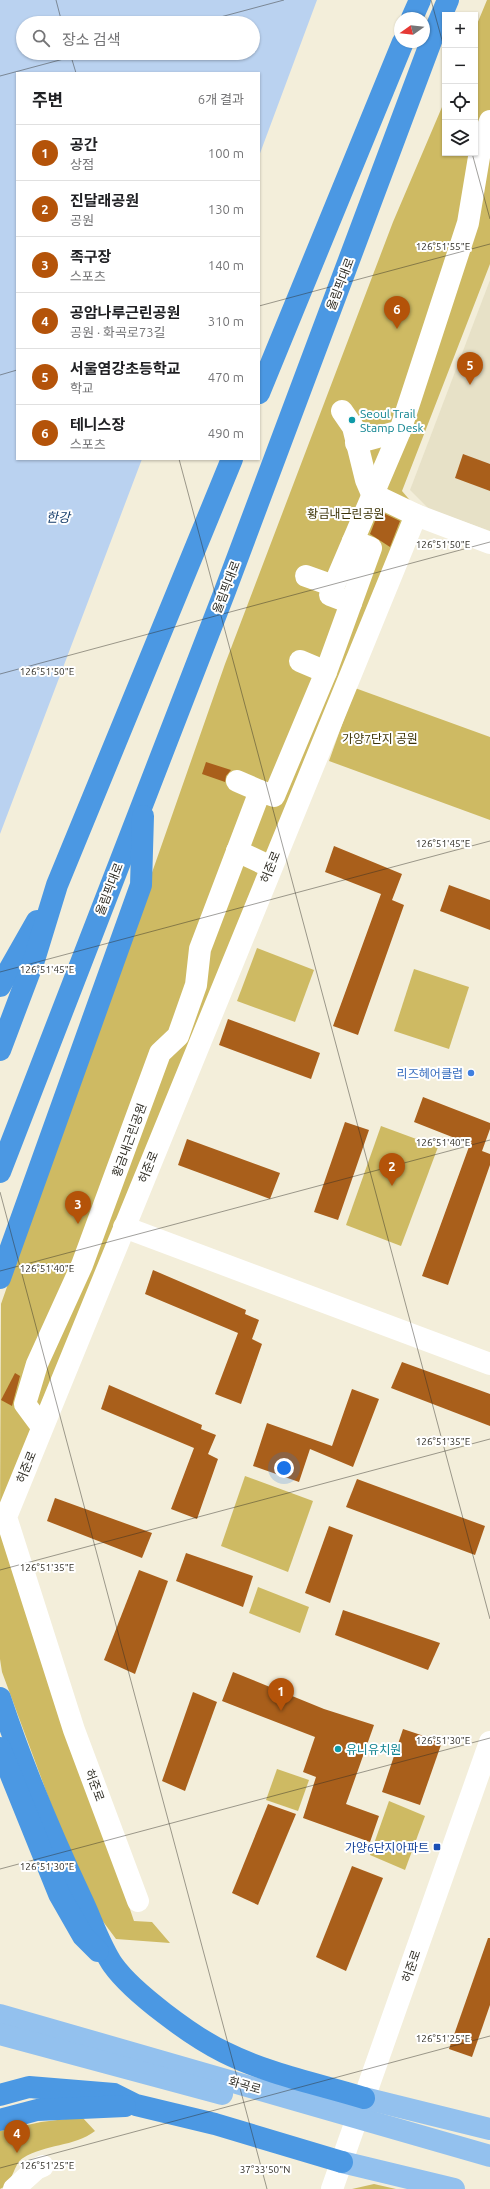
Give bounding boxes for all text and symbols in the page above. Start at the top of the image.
north arrow [394,12,430,48]
map controls [442,12,478,156]
button: + [442,12,478,48]
search box [16,16,260,60]
icon: search [30,27,52,49]
text: 장소 검색 [62,31,121,48]
button: − [442,48,478,84]
button: locate [442,84,478,120]
text: 주변 [32,90,63,109]
text: 6개 결과 [198,92,244,106]
button: layers [442,120,478,156]
text: 공간 [70,136,98,153]
text: 1 [41,146,49,160]
text: 100 m [208,146,244,160]
text: 상점 [70,157,94,171]
text: 진달래공원 [70,192,139,209]
text: 2 [41,202,49,216]
text: 130 m [208,202,244,216]
text: 공원 [70,213,94,227]
text: 126°51'55"E [416,241,471,252]
text: 족구장 [70,248,111,265]
street label: 올림픽대로 [324,256,356,312]
text: 3 [41,258,49,272]
text: 140 m [208,258,244,272]
text: 스포츠 [70,269,106,283]
pin: 6 [384,296,410,329]
text: 공암나루근린공원 [70,304,180,321]
text: 4 [41,314,49,328]
text: 310 m [208,314,244,328]
text: 공원 · 화곡로73길 [70,325,166,339]
pin: 5 [457,352,483,385]
text: 서울염강초등학교 [70,360,180,377]
text: 5 [41,370,49,384]
text: 470 m [208,370,244,384]
text: 학교 [70,381,94,395]
place label: Seoul Trail Stamp Desk [360,407,424,434]
marker: Seoul Trail Stamp Desk [347,415,357,425]
text: 테니스장 [70,416,125,433]
text: 6 [41,426,49,440]
text: 490 m [208,426,244,440]
text: 스포츠 [70,437,106,451]
park label: 황금내근린공원 [307,507,385,520]
water label: 한강 [46,510,72,524]
text: 126°51'50"E [416,539,471,550]
street label: 올림픽대로 [210,559,242,615]
text: 126°51'50"E [20,666,75,677]
park label: 가양7단지 공원 [342,732,418,745]
text: 126°51'45"E [416,838,471,849]
street label: 허준로 [258,849,282,885]
street label: 올림픽대로 [93,861,125,917]
text: 126°51'45"E [20,964,75,975]
place label: 리즈헤어클럽 [397,1067,463,1080]
marker: 리즈헤어클럽 [466,1068,476,1078]
street label: 황금내근린공원 [110,1101,148,1179]
text: 126°51'40"E [416,1137,471,1148]
street label: 허준로 [136,1149,160,1185]
pin: 2 [379,1153,405,1186]
pin: 3 [65,1191,91,1224]
text: 126°51'40"E [20,1263,75,1274]
text: 126°51'35"E [416,1436,471,1447]
street label: 허준로 [14,1449,38,1485]
your location [274,1458,294,1478]
text: 126°51'35"E [20,1562,75,1573]
pin: 1 [268,1678,294,1711]
text: 126°51'30"E [416,1735,471,1746]
place label: 유니유치원 [346,1743,401,1756]
marker: 유니유치원 [333,1744,343,1754]
street label: 허준로 [83,1767,107,1803]
place label: 가양6단지아파트 [345,1841,429,1854]
marker: 가양6단지아파트 [432,1842,442,1852]
text: 126°51'30"E [20,1861,75,1872]
street label: 허준로 [399,1948,423,1984]
text: 126°51'25"E [416,2033,471,2044]
street label: 화곡로 [227,2074,263,2096]
pin: 4 [4,2120,30,2153]
text: 126°51'25"E [20,2160,75,2171]
text: 37°33'50"N [240,2164,290,2175]

